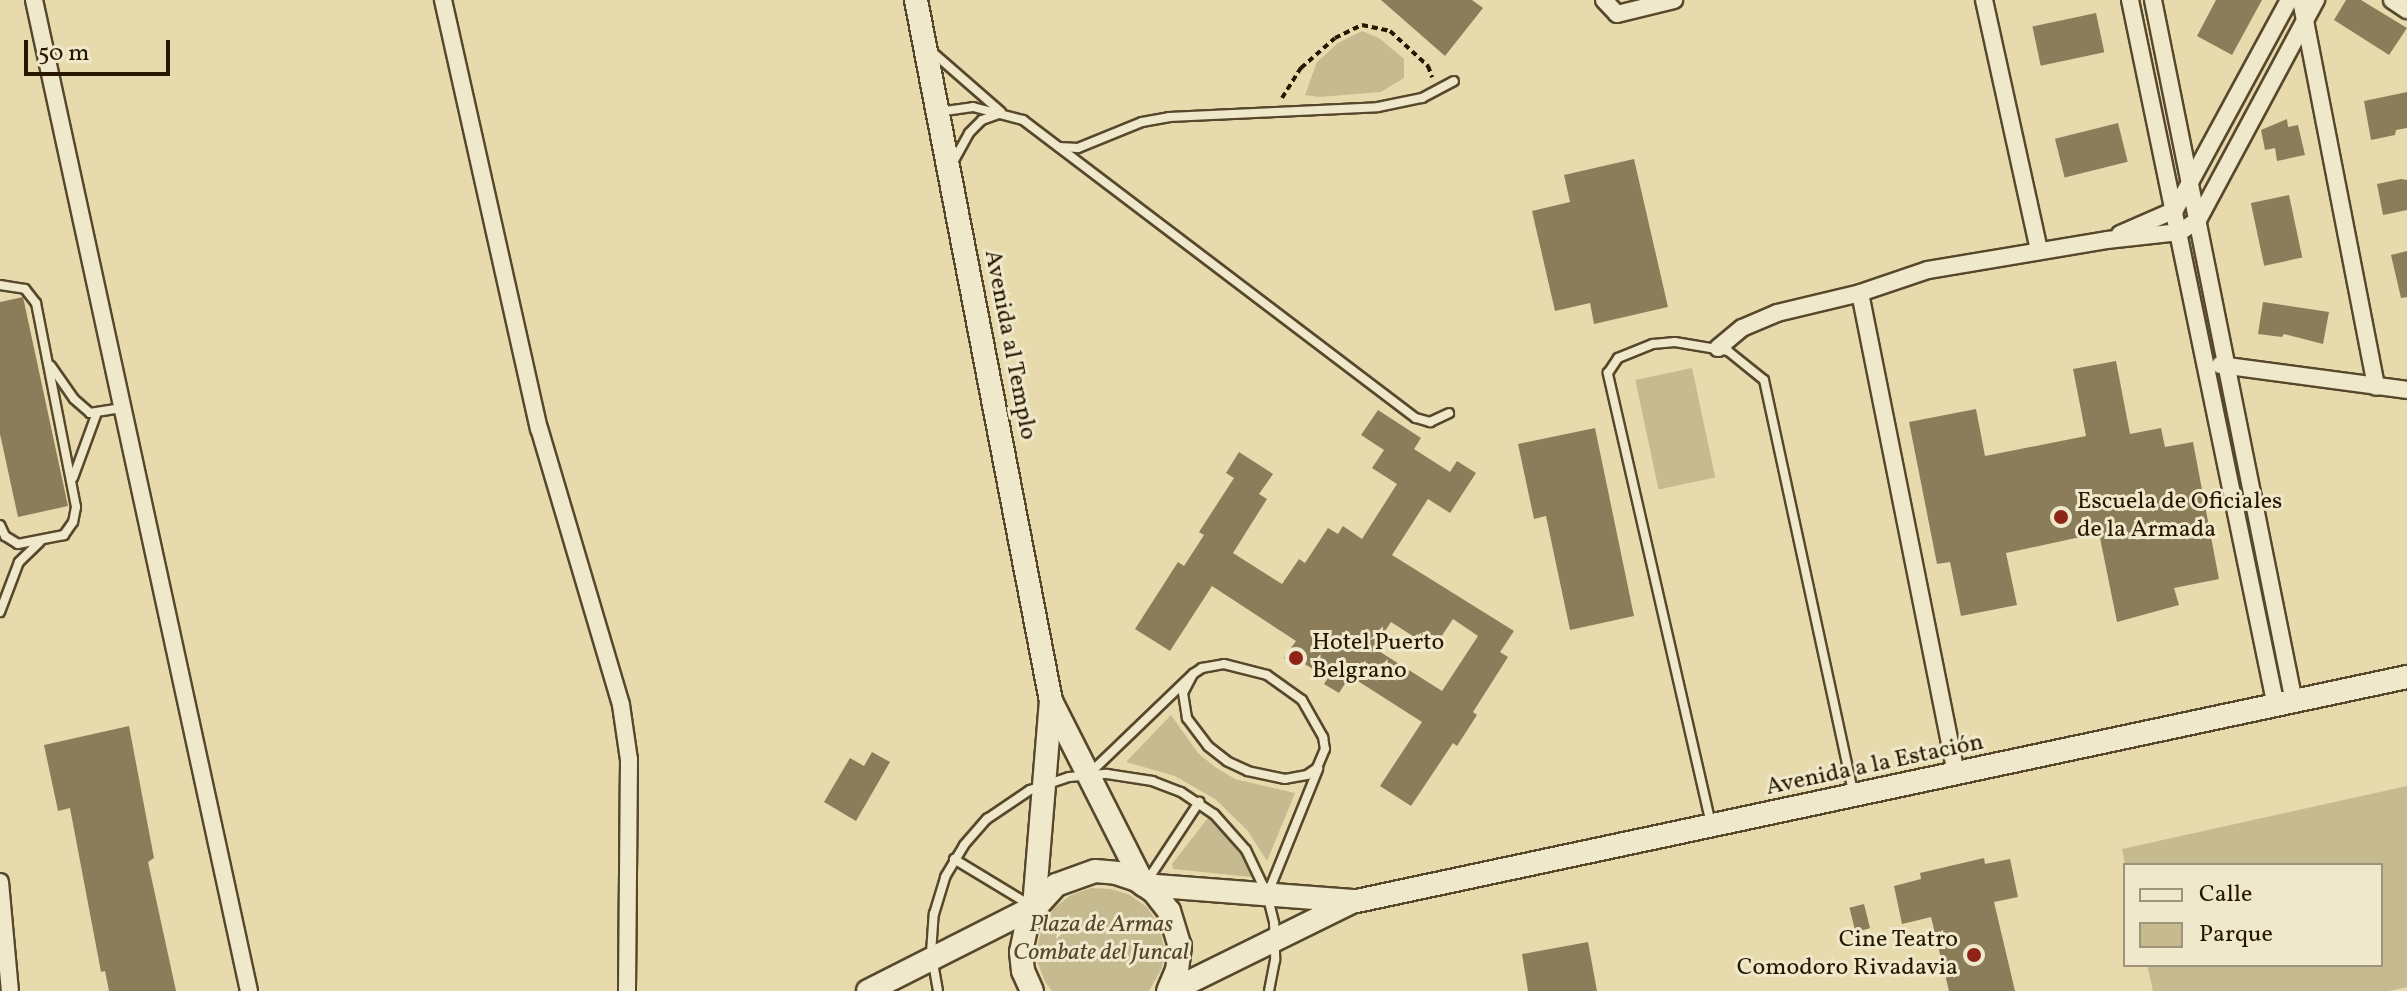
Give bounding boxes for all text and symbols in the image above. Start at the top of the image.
scale bar [28,24,174,74]
text: 50 m [38,37,90,71]
street label: Avenida al Templo [976,247,1042,443]
place label: Escuela de Oficiales de la Armada [2077,489,2282,545]
marker: Escuela de Oficiales de la Armada [2052,508,2070,526]
place label: Hotel Puerto Belgrano [1312,630,1444,686]
marker: Hotel Puerto Belgrano [1287,649,1305,667]
street label: Avenida a la Estación [1763,729,1987,803]
legend [2123,863,2383,967]
text: Calle [2199,878,2252,912]
park label: Plaza de Armas Combate del Juncal [1013,912,1189,968]
text: Parque [2199,918,2273,952]
place label: Cine Teatro Comodoro Rivadavia [1737,927,1958,983]
marker: Cine Teatro Comodoro Rivadavia [1965,946,1983,964]

